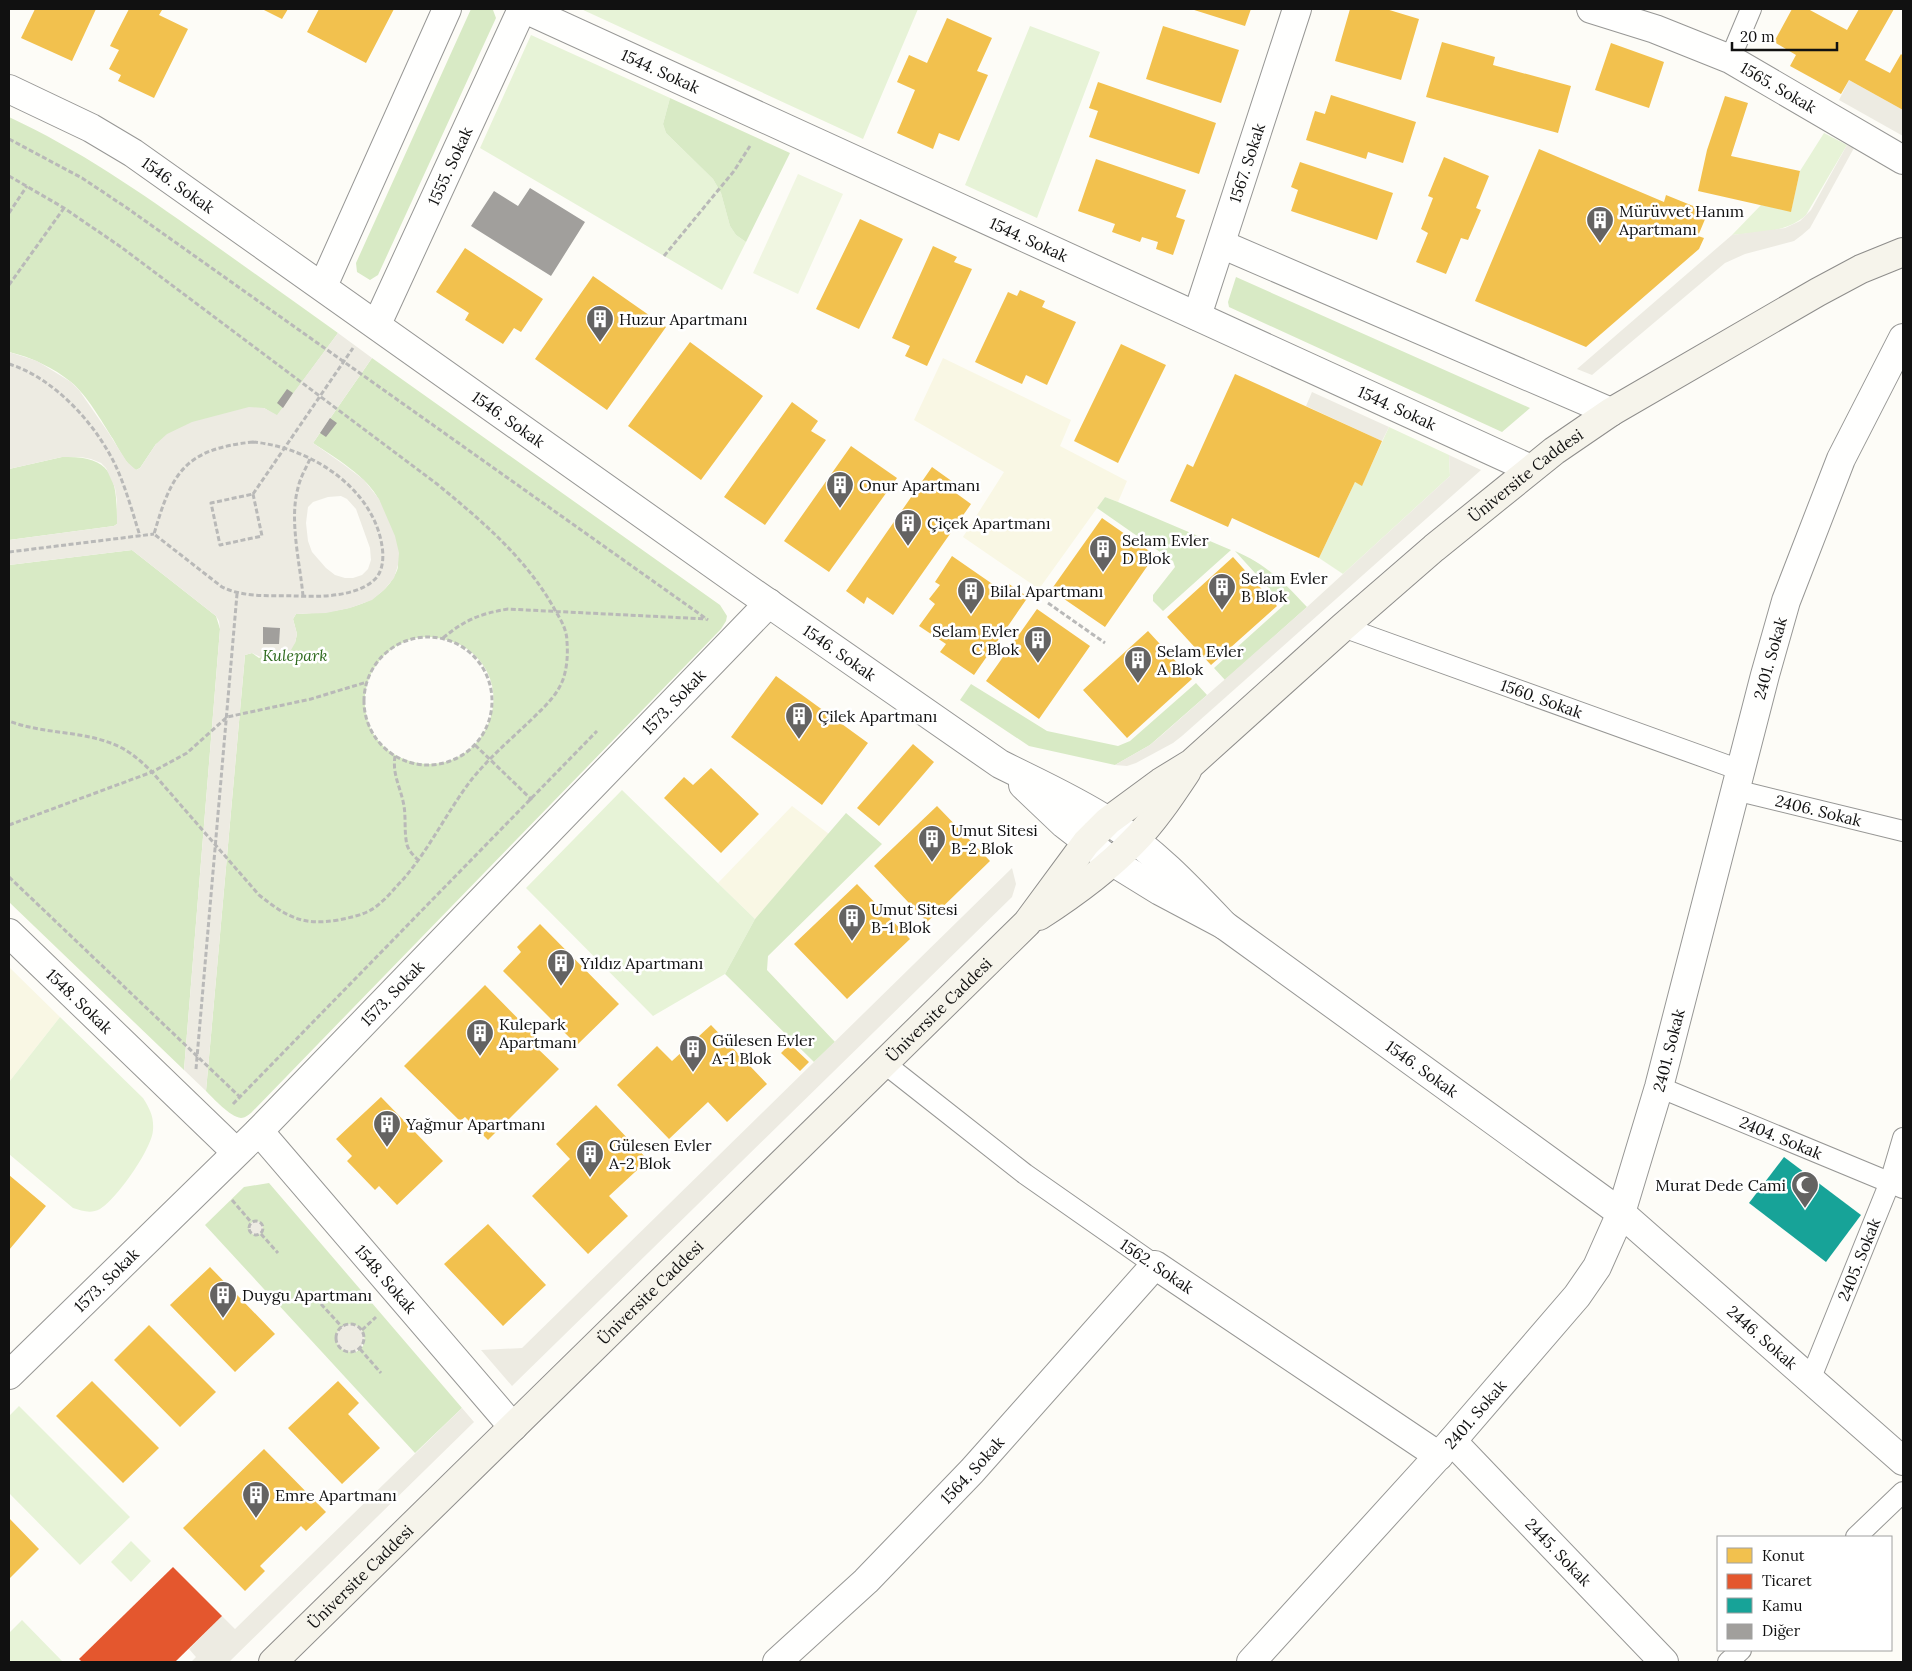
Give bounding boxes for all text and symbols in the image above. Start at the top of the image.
scale bar [1732,20,1837,52]
text: 20 m [1740,27,1775,46]
street label: 1544. Sokak [618,44,703,98]
street label: 1565. Sokak [1737,57,1820,117]
street label: 1567. Sokak [1225,120,1269,205]
street label: 1555. Sokak [423,123,477,208]
street label: 1546. Sokak [138,152,219,218]
place label: Mürüvvet Hanım Apartmanı [1618,201,1744,239]
building icon: Mürüvvet Hanım Apartmanı [1585,205,1615,244]
street label: 1544. Sokak [986,213,1072,266]
building icon: Huzur Apartmanı [585,304,615,343]
place label: Huzur Apartmanı [619,309,747,329]
street label: 1544. Sokak [1355,381,1440,435]
street label: 1546. Sokak [468,387,549,452]
street label: Üniversite Caddesi [1464,424,1587,526]
building icon: Onur Apartmanı [825,470,855,509]
place label: Onur Apartmanı [859,475,980,495]
building icon: Çiçek Apartmanı [893,508,923,547]
place label: Çiçek Apartmanı [927,513,1050,533]
place label: Selam Evler D Blok [1122,530,1209,568]
building icon: Selam Evler D Blok [1088,534,1118,573]
place label: Selam Evler B Blok [1241,568,1328,606]
building icon: Selam Evler B Blok [1207,572,1237,611]
building icon: Bilal Apartmanı [956,576,986,615]
place label: Bilal Apartmanı [990,581,1103,601]
street label: 2401. Sokak [1749,614,1791,702]
street label: 1546. Sokak [799,620,880,685]
place label: Selam Evler C Blok [932,621,1019,659]
building icon: Selam Evler C Blok [1023,625,1053,664]
place label: Selam Evler A Blok [1156,641,1244,679]
park label: Kulepark [262,645,328,665]
building icon: Selam Evler A Blok [1123,645,1153,684]
street label: 1573. Sokak [638,665,710,739]
street label: 1560. Sokak [1498,675,1586,723]
building icon: Çilek Apartmanı [784,701,814,740]
place label: Çilek Apartmanı [818,706,937,726]
street label: 2406. Sokak [1773,790,1864,831]
place label: Umut Sitesi B-2 Blok [951,820,1038,858]
building icon: Umut Sitesi B-2 Blok [917,824,947,863]
place label: Umut Sitesi B-1 Blok [871,899,958,937]
building icon: Umut Sitesi B-1 Blok [837,903,867,942]
building icon: Yıldız Apartmanı [546,948,576,987]
place label: Yıldız Apartmanı [579,953,703,973]
street label: Üniversite Caddesi [881,953,996,1066]
street label: 1573. Sokak [356,956,428,1030]
street label: 1548. Sokak [42,965,117,1038]
street label: 2401. Sokak [1648,1006,1689,1094]
place label: Kulepark Apartmanı [498,1014,577,1052]
building icon: Kulepark Apartmanı [465,1018,495,1057]
place label: Gülesen Evler A-1 Blok [711,1030,815,1068]
building icon: Gülesen Evler A-1 Blok [678,1034,708,1073]
street label: 1546. Sokak [1382,1036,1463,1102]
building icon: Yağmur Apartmanı [372,1109,402,1148]
street label: 2404. Sokak [1737,1111,1826,1164]
place label: Yağmur Apartmanı [405,1114,545,1134]
place label: Gülesen Evler A-2 Blok [608,1135,712,1173]
building icon: Gülesen Evler A-2 Blok [575,1139,605,1178]
mosque icon: Murat Dede Cami [1790,1170,1820,1209]
place label: Murat Dede Cami [1655,1175,1786,1195]
street label: 2405. Sokak [1833,1215,1885,1304]
street label: 1562. Sokak [1116,1234,1198,1298]
street label: Üniversite Caddesi [593,1236,707,1349]
street label: 1548. Sokak [351,1240,421,1318]
street label: 1573. Sokak [70,1244,143,1316]
building icon: Duygu Apartmanı [208,1280,238,1319]
place label: Duygu Apartmanı [242,1285,372,1305]
street label: 2446. Sokak [1723,1301,1802,1374]
street label: 2401. Sokak [1440,1375,1511,1453]
street label: 1564. Sokak [936,1432,1008,1508]
building icon: Emre Apartmanı [241,1480,271,1519]
place label: Emre Apartmanı [275,1485,397,1505]
street label: 2445. Sokak [1521,1514,1596,1591]
street label: Üniversite Caddesi [303,1520,417,1633]
legend [1717,1536,1892,1651]
text: Konut [1762,1546,1805,1565]
text: Ticaret [1762,1571,1812,1590]
text: Kamu [1762,1596,1802,1615]
text: Diğer [1762,1621,1801,1640]

